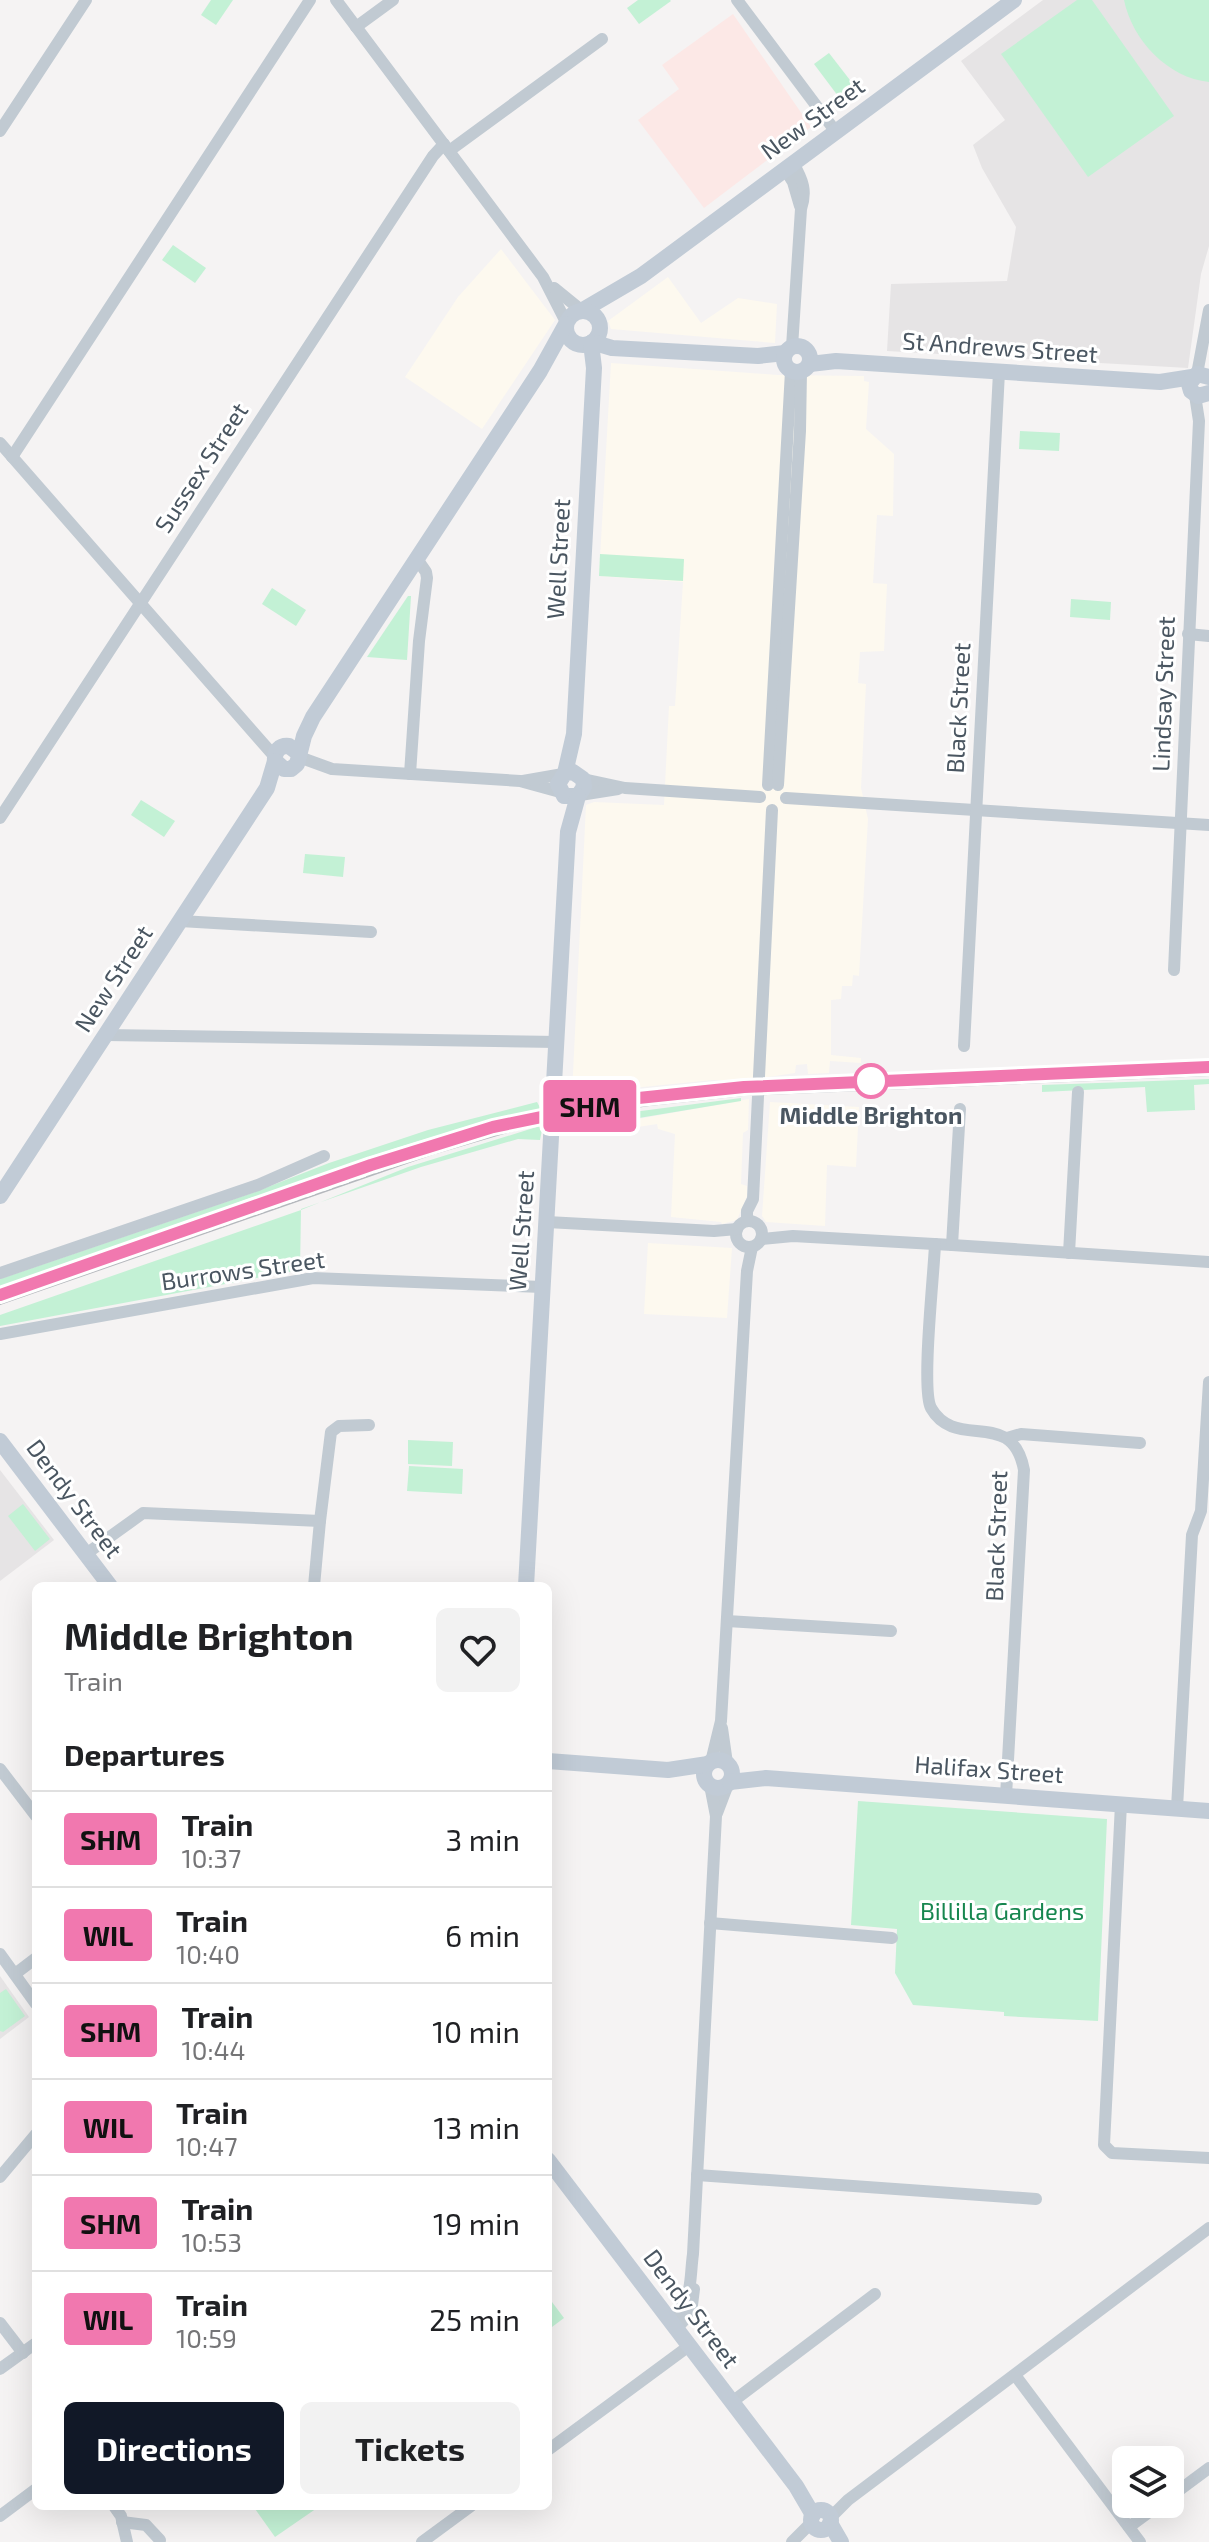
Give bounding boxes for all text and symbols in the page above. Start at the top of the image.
street label: New Street [755,70,870,165]
street label: St Andrews Street [901,325,1099,368]
street label: Sussex Street [148,397,254,538]
street label: Well Street [540,498,575,620]
street label: Lindsay Street [1145,616,1180,772]
street label: Black Street [940,642,975,774]
street label: New Street [68,919,158,1037]
marker: Middle Brighton [854,1064,888,1098]
line badge: SHM [544,1080,636,1132]
text: SHM [559,1089,621,1123]
place label: Middle Brighton [780,1100,962,1129]
street label: Well Street [502,1170,539,1292]
street label: Burrows Street [159,1244,327,1295]
street label: Dendy Street [21,1433,129,1563]
street label: Black Street [979,1470,1012,1602]
button: heart [436,1608,520,1692]
text: Middle Brighton [64,1612,354,1658]
text: Train [64,1665,123,1696]
text: Departures [64,1736,225,1772]
street label: Halifax Street [914,1749,1065,1788]
text: Train [181,1806,253,1842]
text: 3 min [445,1821,520,1857]
text: SHM [80,1822,141,1856]
text: 10:37 [181,1842,241,1873]
park label: Billilla Gardens [920,1896,1084,1925]
text: Train [176,1902,248,1938]
text: 6 min [445,1917,520,1953]
text: WIL [83,1918,133,1952]
text: 10:40 [176,1938,240,1969]
text: Train [181,1998,253,2034]
text: 10 min [432,2013,520,2049]
text: SHM [80,2014,141,2048]
text: 10:44 [181,2034,246,2065]
text: Train [176,2094,248,2130]
text: 13 min [434,2109,520,2145]
text: WIL [83,2110,133,2144]
text: 10:47 [176,2130,237,2161]
text: Train [181,2190,253,2226]
text: 19 min [433,2205,520,2241]
text: SHM [80,2206,141,2240]
text: 10:53 [181,2226,242,2257]
street label: Dendy Street [638,2243,746,2373]
text: Train [176,2286,248,2322]
text: 25 min [429,2301,520,2337]
text: WIL [83,2302,133,2336]
text: 10:59 [176,2322,237,2353]
button: Directions [64,2402,284,2494]
button: Tickets [300,2402,520,2494]
map controls [1112,2446,1184,2518]
button: layers [1112,2446,1184,2518]

